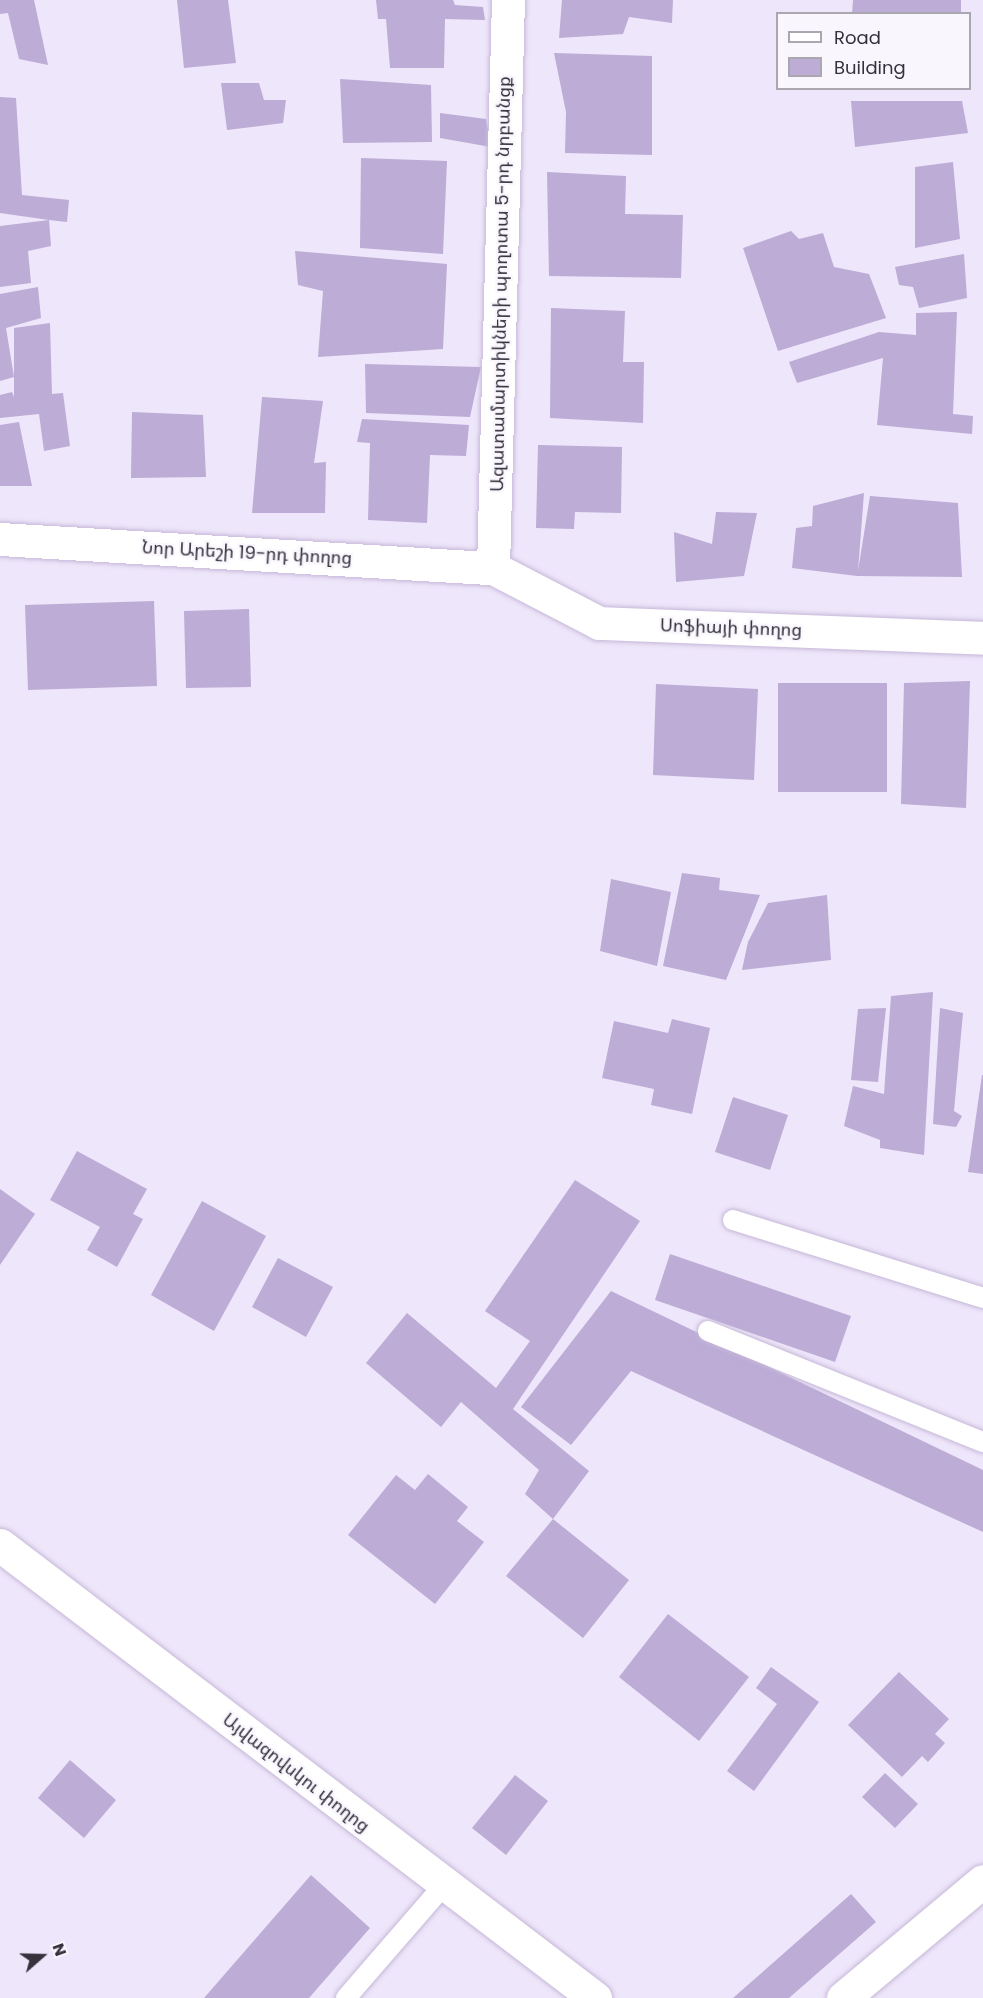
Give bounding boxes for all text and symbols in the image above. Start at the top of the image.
legend [776,12,971,90]
text: Road [834,25,881,50]
text: Building [834,55,906,80]
street label: Ազատամարտիկների պողոտա 5-րդ նրբանցք [487,76,515,492]
street label: Նոր Արեշի 19-րդ փողոց [141,537,353,569]
street label: Սոֆիայի փողոց [660,615,802,641]
street label: Այվազովսկու փողոց [218,1709,374,1837]
north arrow [12,1926,72,1986]
text: N [47,1940,72,1959]

